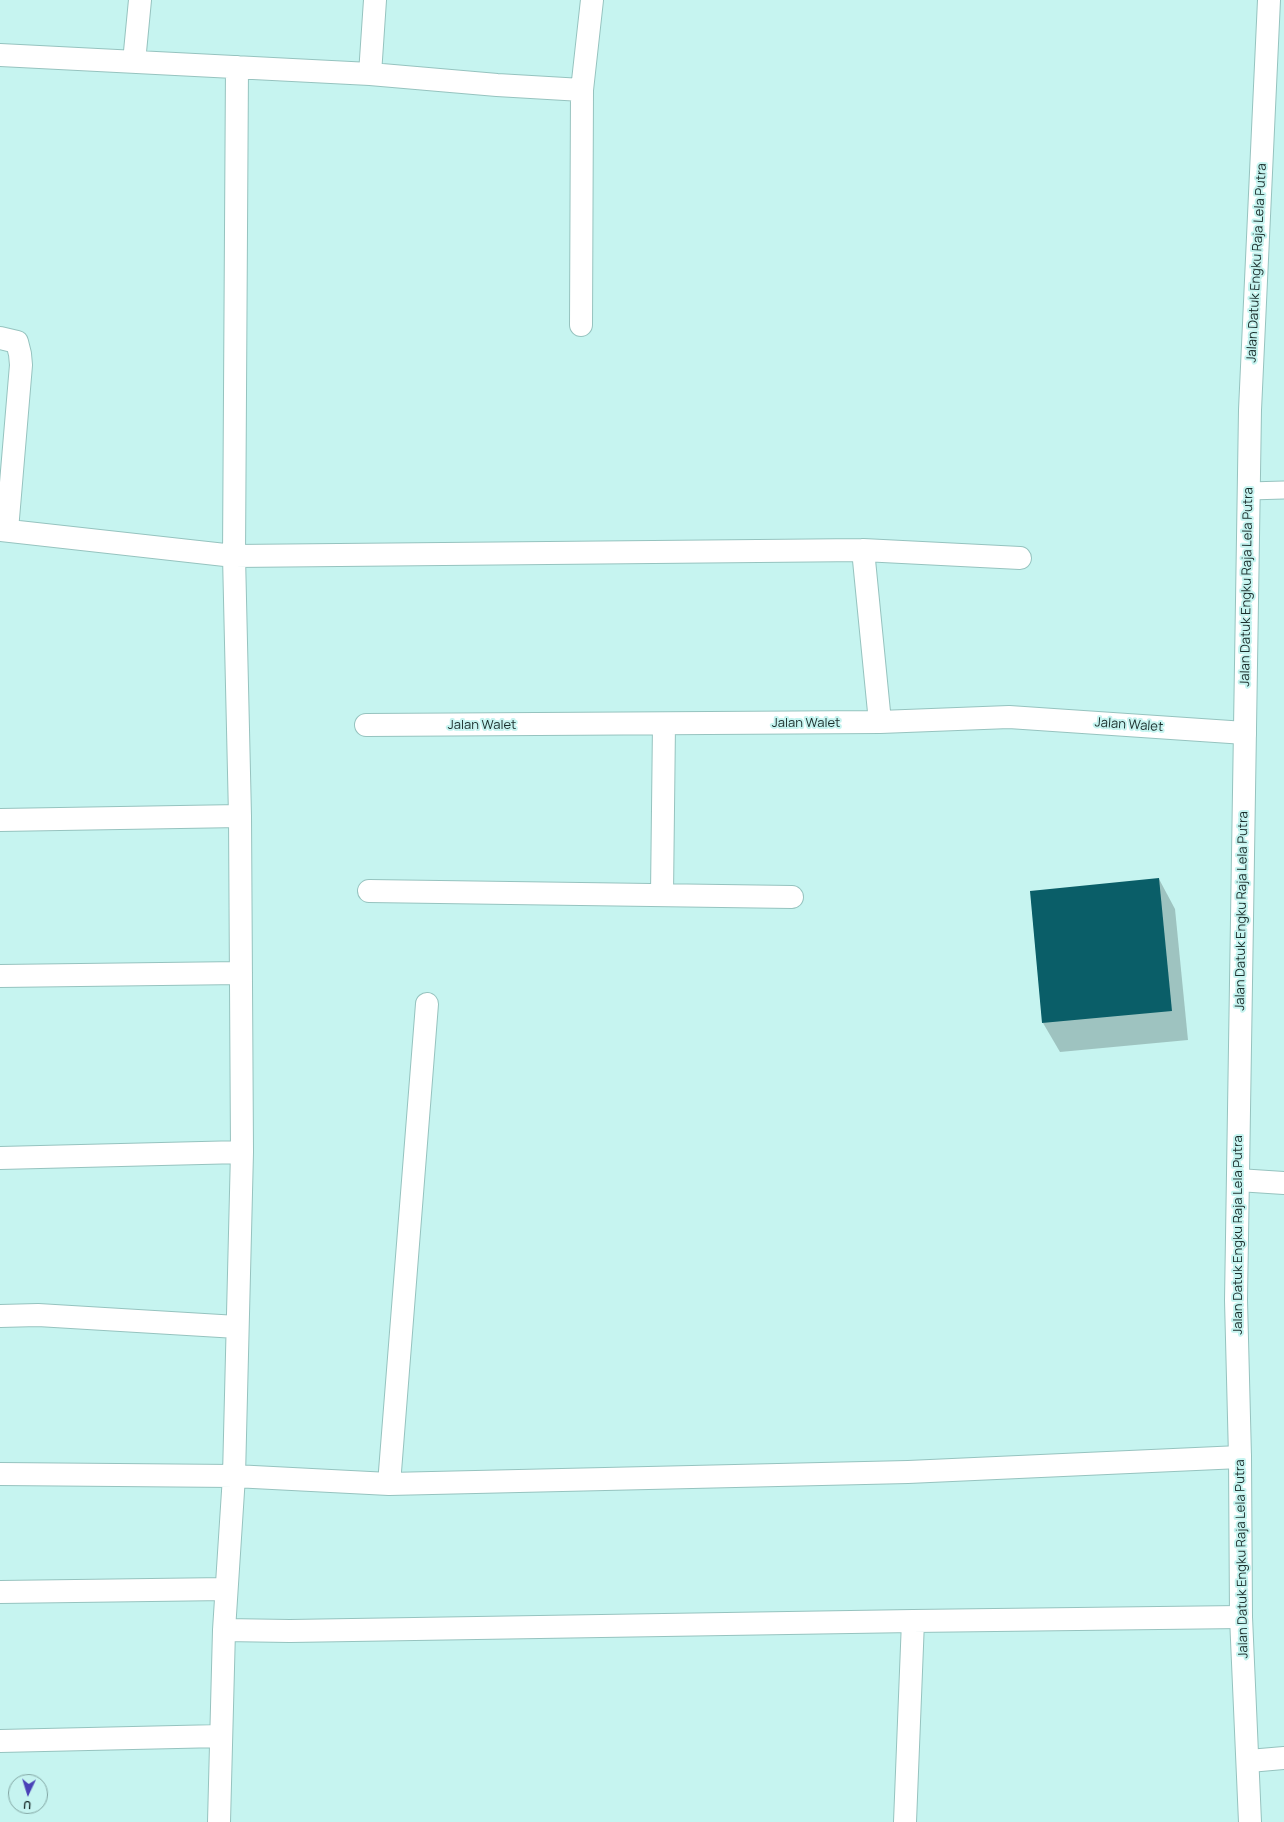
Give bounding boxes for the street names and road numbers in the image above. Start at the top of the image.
street label: Jalan Datuk Engku Raja Lela Putra [1244,163,1270,363]
street label: Jalan Datuk Engku Raja Lela Putra [1237,487,1257,687]
street label: Jalan Walet [772,715,840,731]
street label: Jalan Walet [1094,715,1164,735]
street label: Jalan Walet [448,717,516,733]
street label: Jalan Datuk Engku Raja Lela Putra [1232,811,1252,1011]
street label: Jalan Datuk Engku Raja Lela Putra [1230,1135,1246,1335]
street label: Jalan Datuk Engku Raja Lela Putra [1232,1459,1252,1659]

